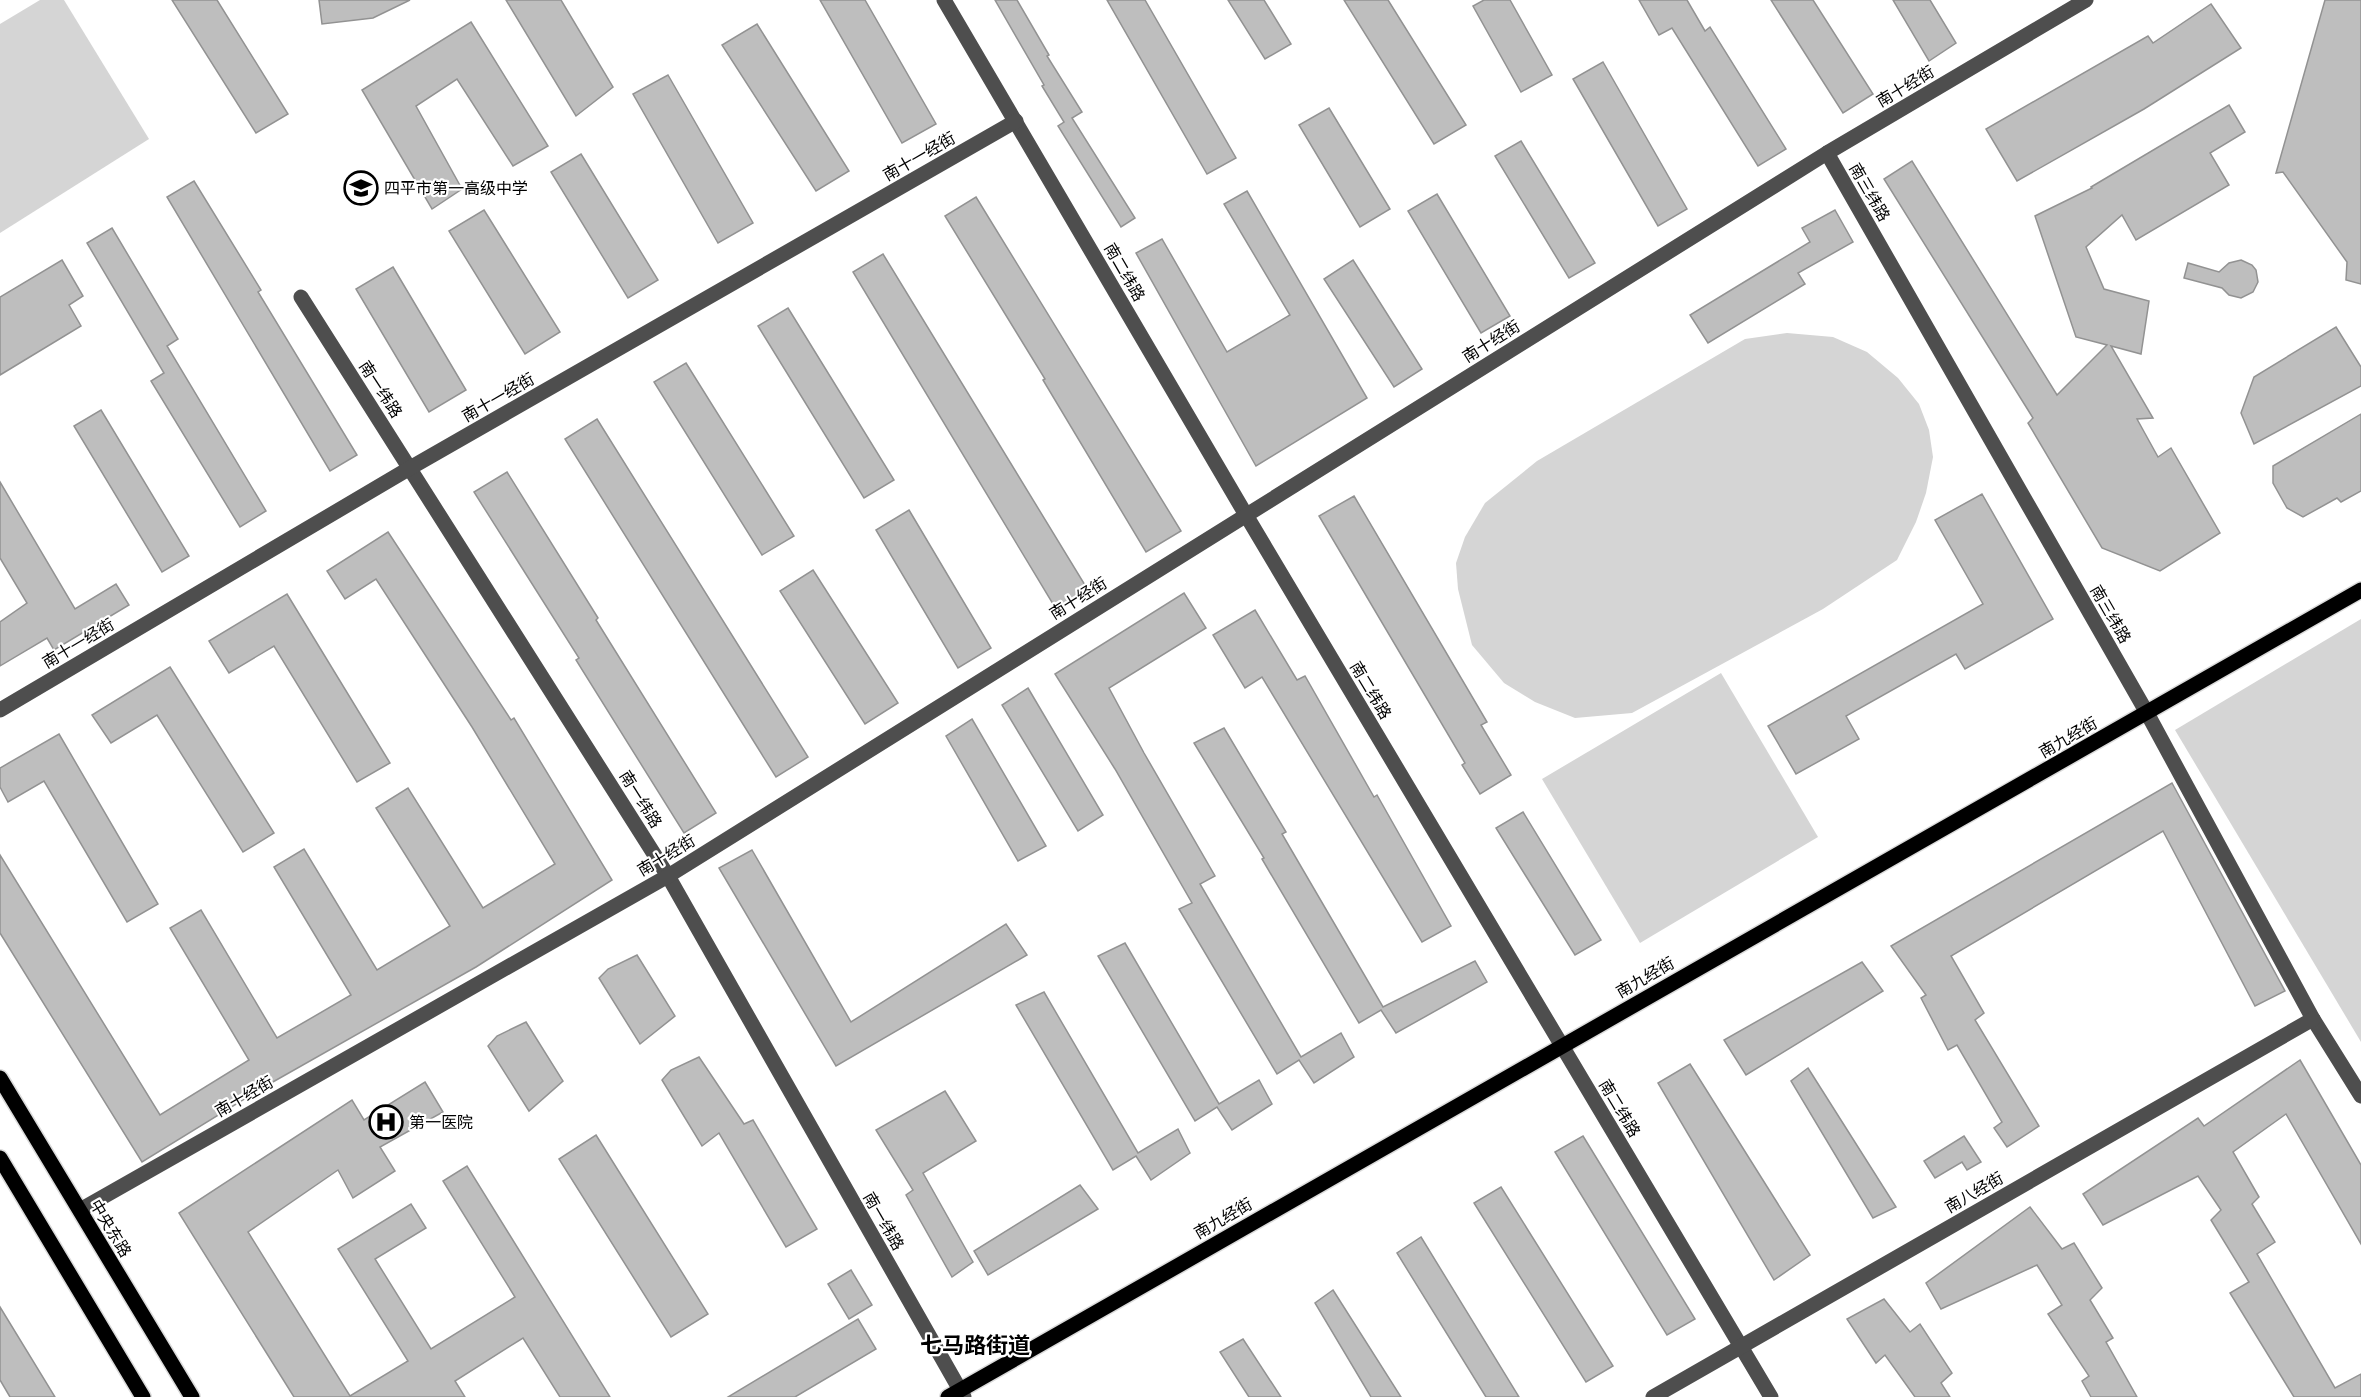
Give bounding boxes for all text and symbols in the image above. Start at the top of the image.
street label: 南十经街 [1873,62,1938,111]
street label: 南十一经街 [880,128,959,185]
street label: 南三纬路 [1845,160,1894,225]
school or university icon: 四平市第一高级中学 [343,170,379,206]
place label: 四平市第一高级中学 [384,179,528,198]
street label: 南二纬路 [1100,240,1149,305]
street label: 南十经街 [1459,316,1523,366]
street label: 南一纬路 [355,357,406,421]
street label: 南十一经街 [459,369,538,426]
street label: 南十经街 [1046,573,1110,623]
street label: 南三纬路 [2086,582,2135,647]
street label: 南十一经街 [39,615,117,672]
street label: 南二纬路 [1346,658,1395,723]
street label: 南九经街 [2036,713,2101,762]
street label: 南一纬路 [616,767,666,831]
street label: 南十经街 [634,831,699,880]
street label: 南九经街 [1613,953,1678,1002]
street label: 南十经街 [212,1072,277,1121]
street label: 南二纬路 [1595,1076,1644,1141]
hospital icon: 第一医院 [368,1104,404,1140]
place label: 第一医院 [409,1113,473,1132]
street label: 南八经街 [1942,1168,2007,1217]
street label: 南一纬路 [859,1189,908,1254]
street label: 南九经街 [1191,1194,1256,1243]
street label: 中央东路 [86,1196,135,1261]
district label: 七马路街道 [920,1332,1030,1359]

